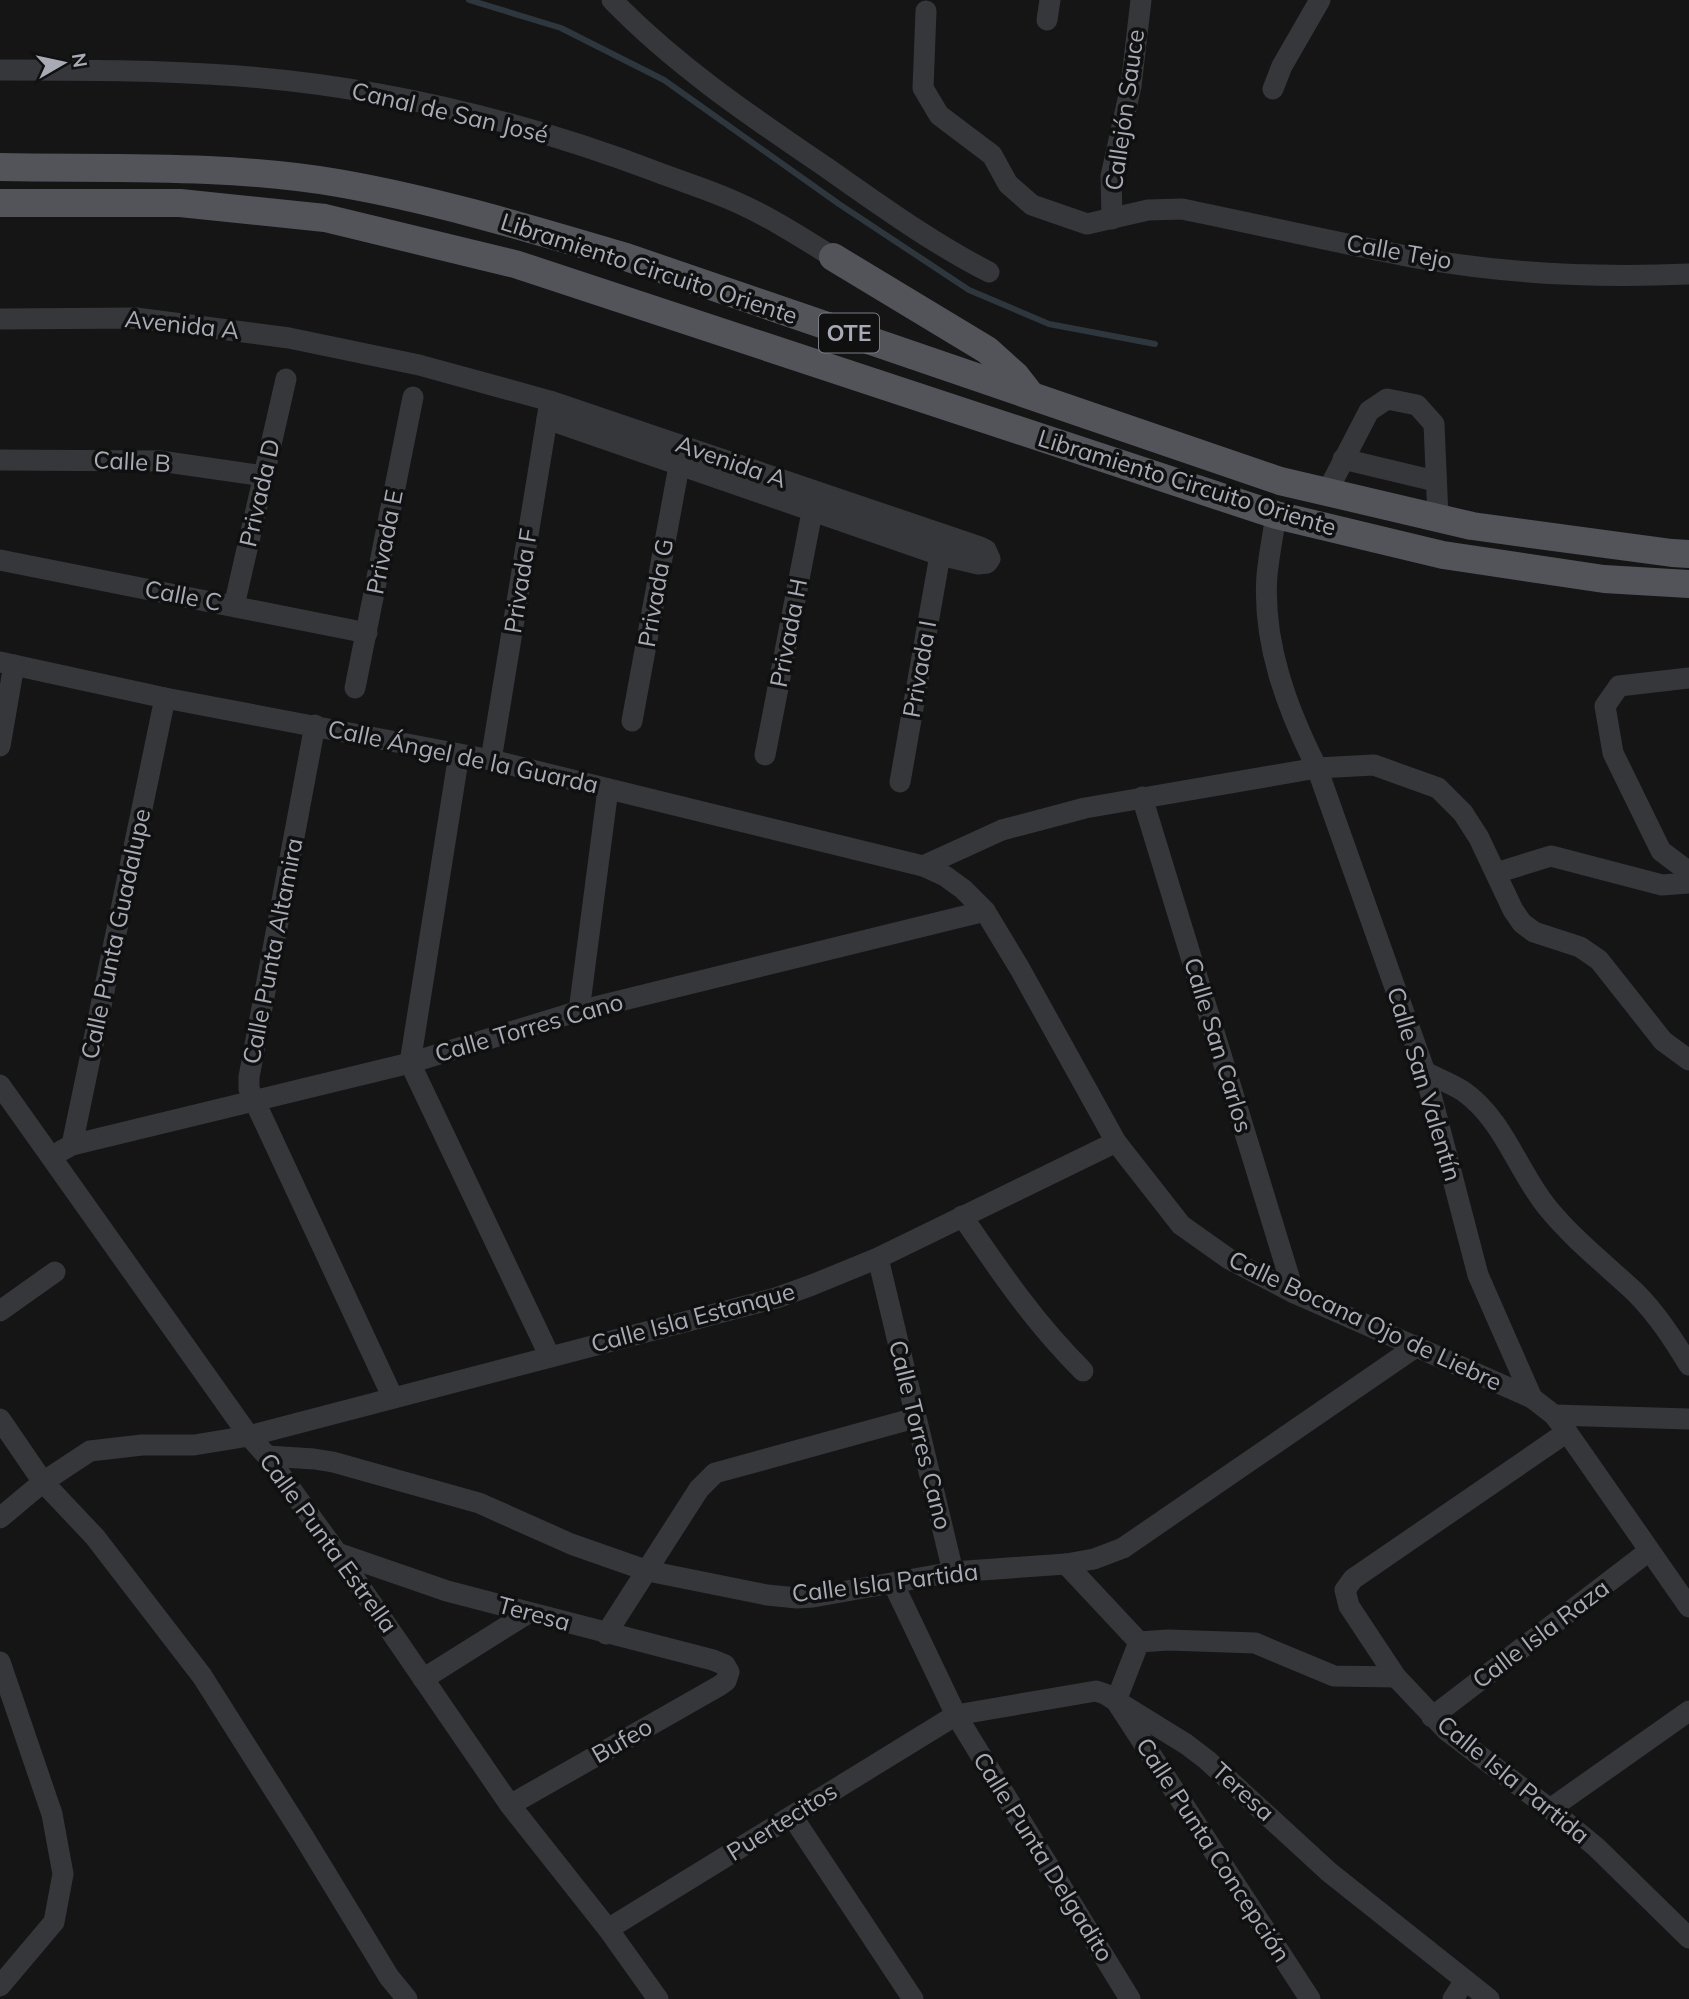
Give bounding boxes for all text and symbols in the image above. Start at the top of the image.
street label: Callejón Sauce [1098,27,1150,192]
north arrow [28,28,98,98]
text: N [67,51,93,69]
street label: Canal de San José [349,75,551,149]
street label: Libramiento Circuito Oriente [497,206,801,330]
street label: Calle Tejo [1344,227,1454,275]
street label: Avenida A [123,303,241,345]
road number: OTE [819,314,879,352]
street label: Libramiento Circuito Oriente [1035,422,1340,542]
street label: Avenida A [672,428,791,494]
street label: Privada D [232,436,286,550]
street label: Calle B [93,444,172,478]
street label: Privada E [359,487,409,597]
street label: Privada F [497,527,543,635]
street label: Privada G [631,536,679,649]
street label: Calle C [142,573,224,617]
street label: Privada H [763,576,813,690]
street label: Privada I [896,618,942,720]
street label: Calle Ángel de la Guarda [325,713,601,799]
street label: Calle Punta Guadalupe [74,806,156,1062]
street label: Calle Punta Altamira [235,835,309,1066]
street label: Calle San Carlos [1178,954,1260,1136]
street label: Calle San Valentín [1381,983,1469,1185]
street label: Calle Torres Cano [431,986,626,1068]
street label: Calle Bocana Ojo de Liebre [1224,1244,1507,1397]
street label: Calle Isla Estanque [588,1275,798,1359]
street label: Calle Torres Cano [883,1337,959,1533]
street label: Calle Punta Estrella [253,1447,404,1638]
street label: Calle Isla Partida [790,1556,980,1608]
street label: Calle Isla Raza [1466,1572,1615,1694]
street label: Teresa [495,1589,574,1637]
street label: Calle Isla Partida [1431,1709,1596,1850]
street label: Bufeo [586,1711,657,1769]
street label: Calle Punta Concepción [1130,1732,1298,1967]
street label: Calle Punta Delgadito [967,1746,1120,1967]
street label: Teresa [1206,1755,1281,1827]
street label: Puertecitos [721,1775,842,1867]

